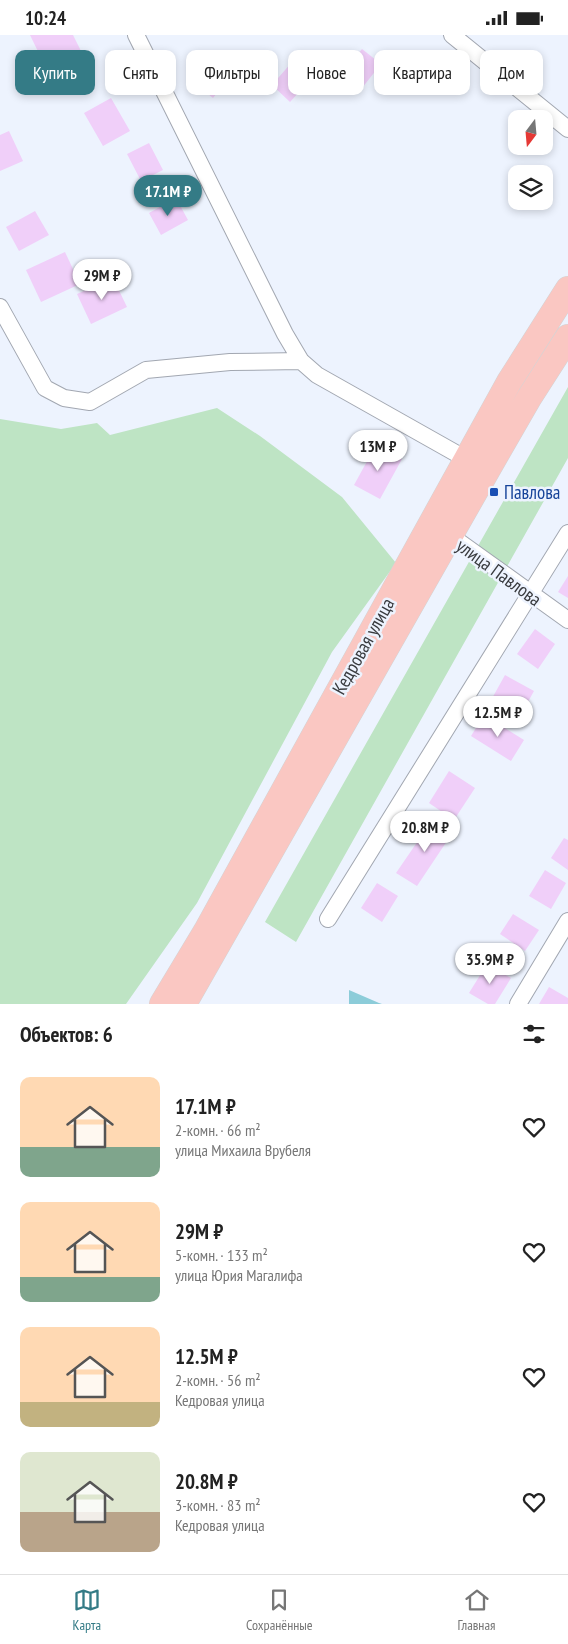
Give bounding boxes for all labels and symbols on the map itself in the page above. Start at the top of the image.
north arrow [508,110,552,155]
pin: 17.1M ₽ [122,175,214,217]
pin: 29M ₽ [67,259,137,301]
pin: 13M ₽ [343,429,413,472]
place label: Павлова [504,480,560,504]
marker: Павлова [488,486,500,498]
street label: улица Павлова [452,533,546,611]
street label: Кедровая улица [327,594,399,698]
pin: 12.5M ₽ [452,695,544,738]
pin: 20.8M ₽ [379,811,471,853]
pin: 35.9M ₽ [444,943,536,985]

